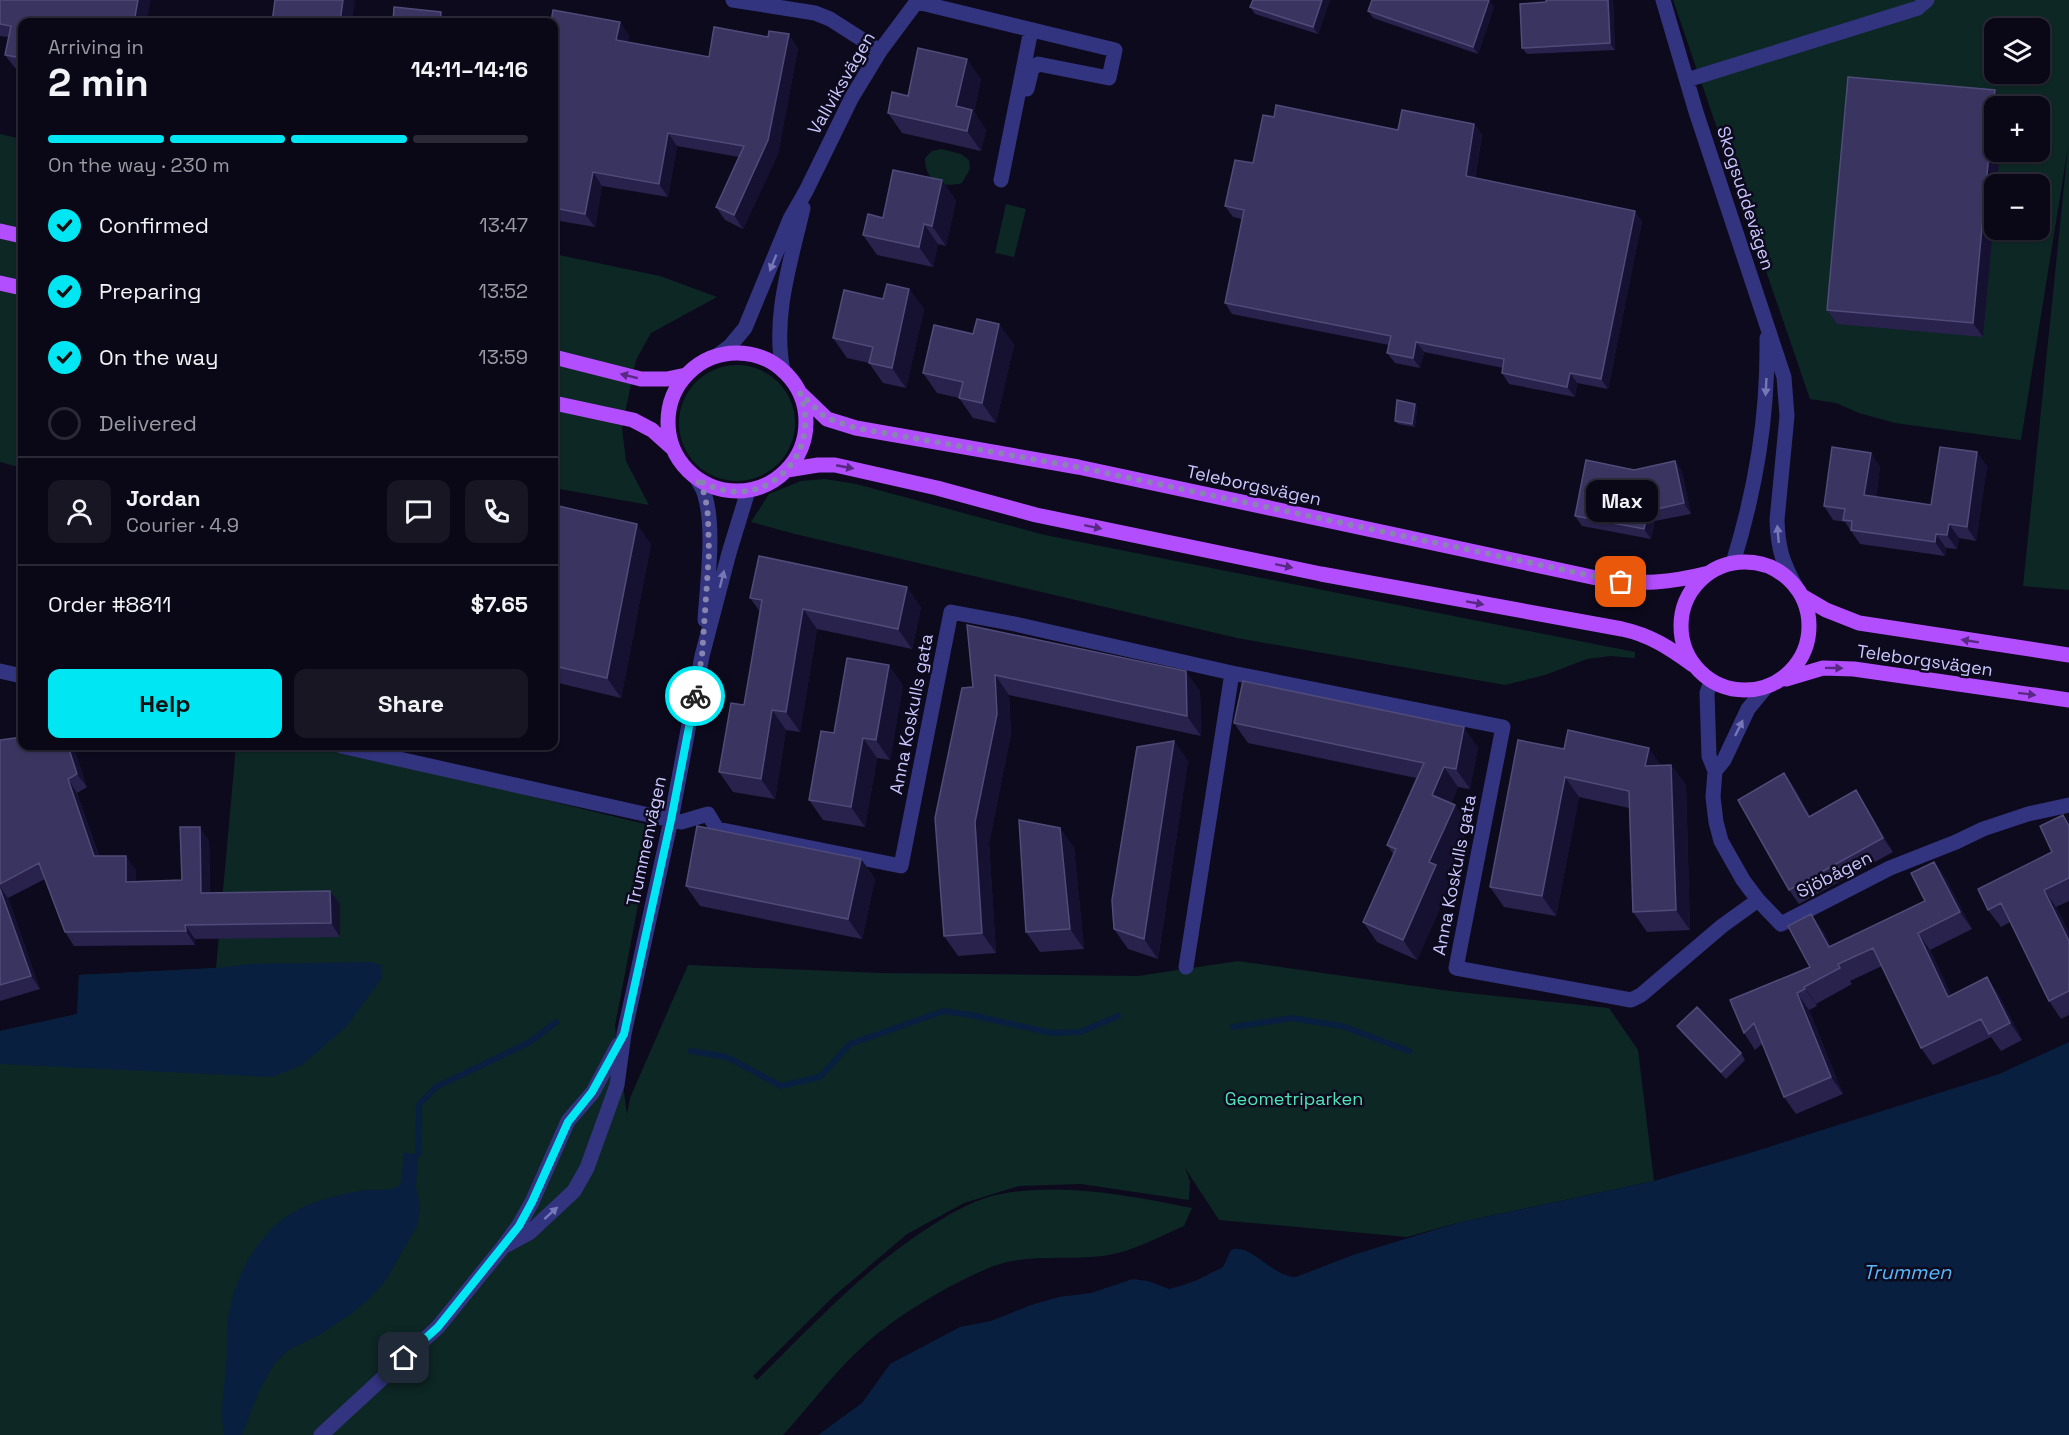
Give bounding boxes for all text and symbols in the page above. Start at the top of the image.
map controls [1984,18,2050,240]
button: layers [1984,18,2050,84]
street label: Vallviksvägen [802,27,880,139]
text: Arriving in [48,34,144,60]
text: 14:11–14:16 [411,55,528,83]
text: 2 min [48,58,149,107]
button: + [1984,96,2050,162]
street label: Skogsuddevägen [1712,123,1780,273]
text: On the way · 230 m [48,152,230,178]
button: − [1984,174,2050,240]
icon: check [48,209,81,242]
text: Confirmed [99,211,209,239]
text: 13:47 [479,212,528,238]
one-way arrow [767,254,777,272]
icon: check [48,275,81,308]
text: Preparing [99,277,201,305]
text: 13:52 [479,278,528,304]
icon: check [48,341,81,374]
text: On the way [99,343,218,371]
text: 13:59 [478,344,528,370]
one-way arrow [620,370,638,380]
one-way arrow [1762,378,1771,397]
text: Delivered [99,409,197,437]
street label: Teleborgsvägen [1185,459,1323,511]
one-way arrow [836,463,855,472]
button: person [48,480,111,543]
button: chat [387,480,450,543]
button: phone [465,480,528,543]
callout: Max [1585,480,1657,522]
text: Jordan [126,484,201,512]
text: Max [1601,488,1643,514]
text: Courier · 4.9 [126,512,239,538]
one-way arrow [1084,523,1103,532]
one-way arrow [1773,525,1782,544]
pin [1595,556,1646,607]
one-way arrow [1274,562,1293,572]
icon: bag [1604,565,1637,598]
one-way arrow [718,569,728,588]
text: Order #8811 [48,590,171,618]
text: $7.65 [471,590,528,618]
one-way arrow [1466,599,1485,608]
street label: Anna Koskulls gata [884,632,938,796]
one-way arrow [1960,636,1979,645]
street label: Teleborgsvägen [1855,639,1995,681]
one-way arrow [1825,663,1844,673]
courier [665,666,725,726]
button: Help [48,669,282,738]
button: Share [294,669,528,738]
icon: bike [679,680,712,713]
one-way arrow [2018,690,2037,699]
one-way arrow [1735,719,1744,736]
street label: Trummenvägen [621,774,671,908]
street label: Anna Koskulls gata [1427,793,1481,957]
street label: Sjöbågen [1792,845,1876,903]
park label: Geometriparken [1225,1087,1363,1110]
one-way arrow [543,1206,558,1220]
water label: Trummen [1863,1259,1952,1285]
pin [378,1332,429,1383]
icon: home [387,1341,420,1374]

